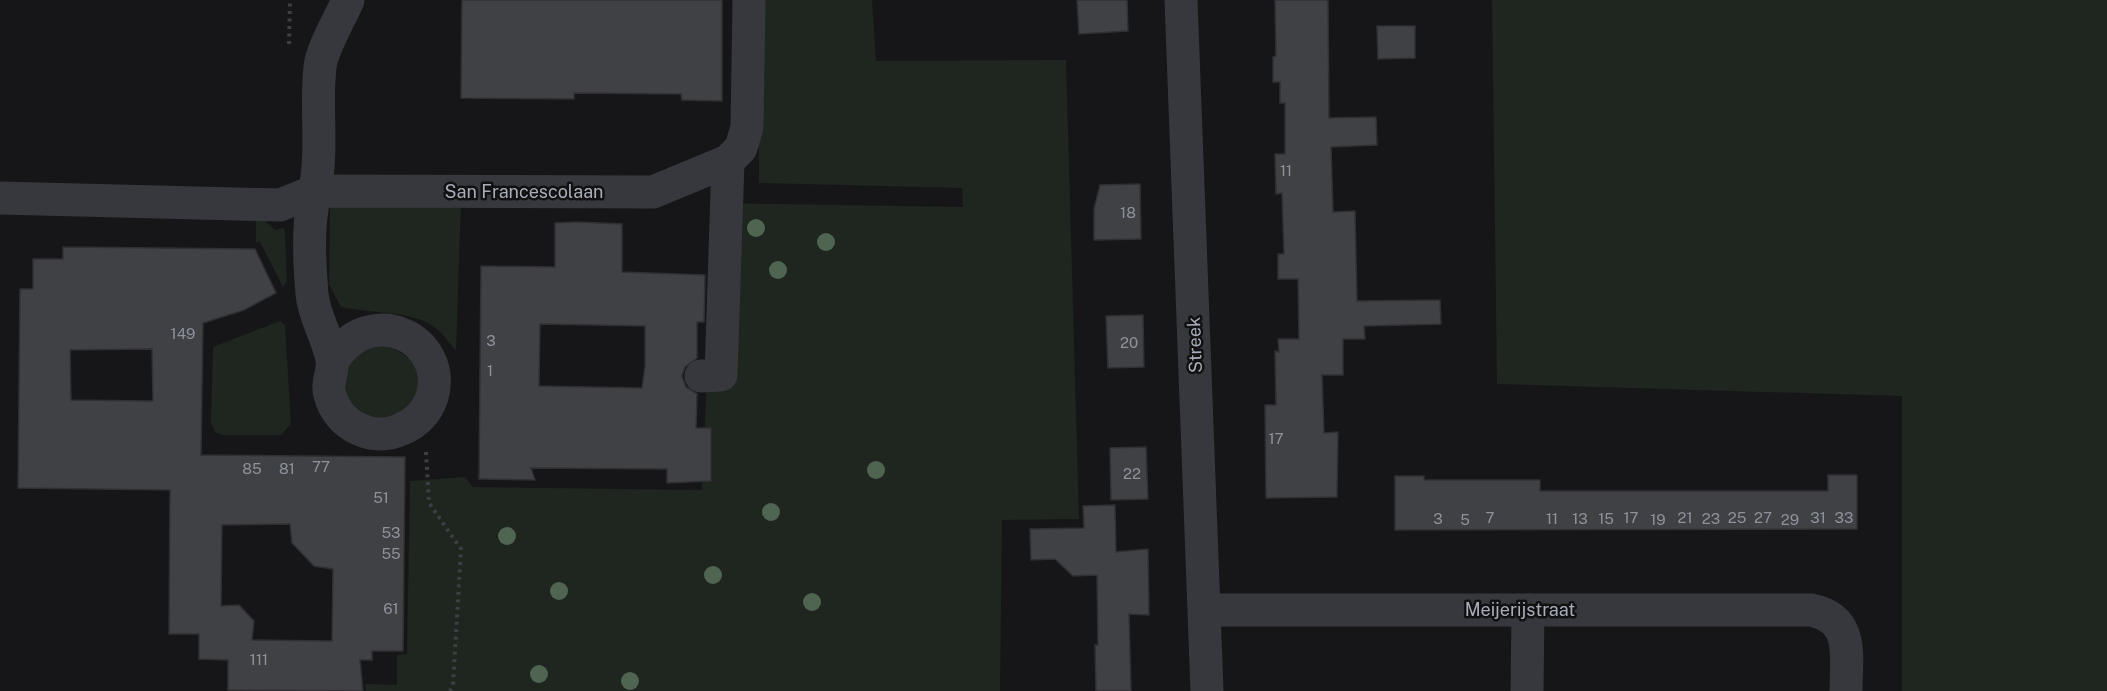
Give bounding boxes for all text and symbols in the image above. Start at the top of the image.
house number: 11 [1280,162,1292,179]
street label: San Francescolaan [445,181,603,202]
house number: 18 [1120,204,1136,221]
street label: Streek [1183,317,1206,373]
house number: 149 [171,325,195,342]
house number: 3 [486,332,496,349]
house number: 20 [1120,334,1138,351]
house number: 1 [487,362,493,379]
house number: 17 [1268,430,1284,447]
house number: 77 [312,458,330,475]
house number: 85 [242,460,262,477]
house number: 81 [279,460,295,477]
house number: 22 [1123,465,1141,482]
house number: 51 [373,489,389,506]
house number: 7 [1485,509,1495,526]
house number: 17 [1623,509,1639,526]
house number: 21 [1677,509,1693,526]
house number: 25 [1728,509,1746,526]
house number: 27 [1754,509,1772,526]
house number: 31 [1810,509,1826,526]
house number: 33 [1835,509,1853,526]
house number: 3 [1433,510,1443,527]
house number: 11 [1546,510,1558,527]
house number: 13 [1572,510,1588,527]
house number: 15 [1598,510,1614,527]
house number: 23 [1702,510,1720,527]
house number: 5 [1460,511,1470,528]
house number: 19 [1650,511,1666,528]
house number: 29 [1781,511,1799,528]
house number: 53 [381,524,401,541]
house number: 55 [381,545,401,562]
street label: Meijerijstraat [1465,599,1575,620]
house number: 61 [383,600,399,617]
house number: 111 [250,651,268,668]

